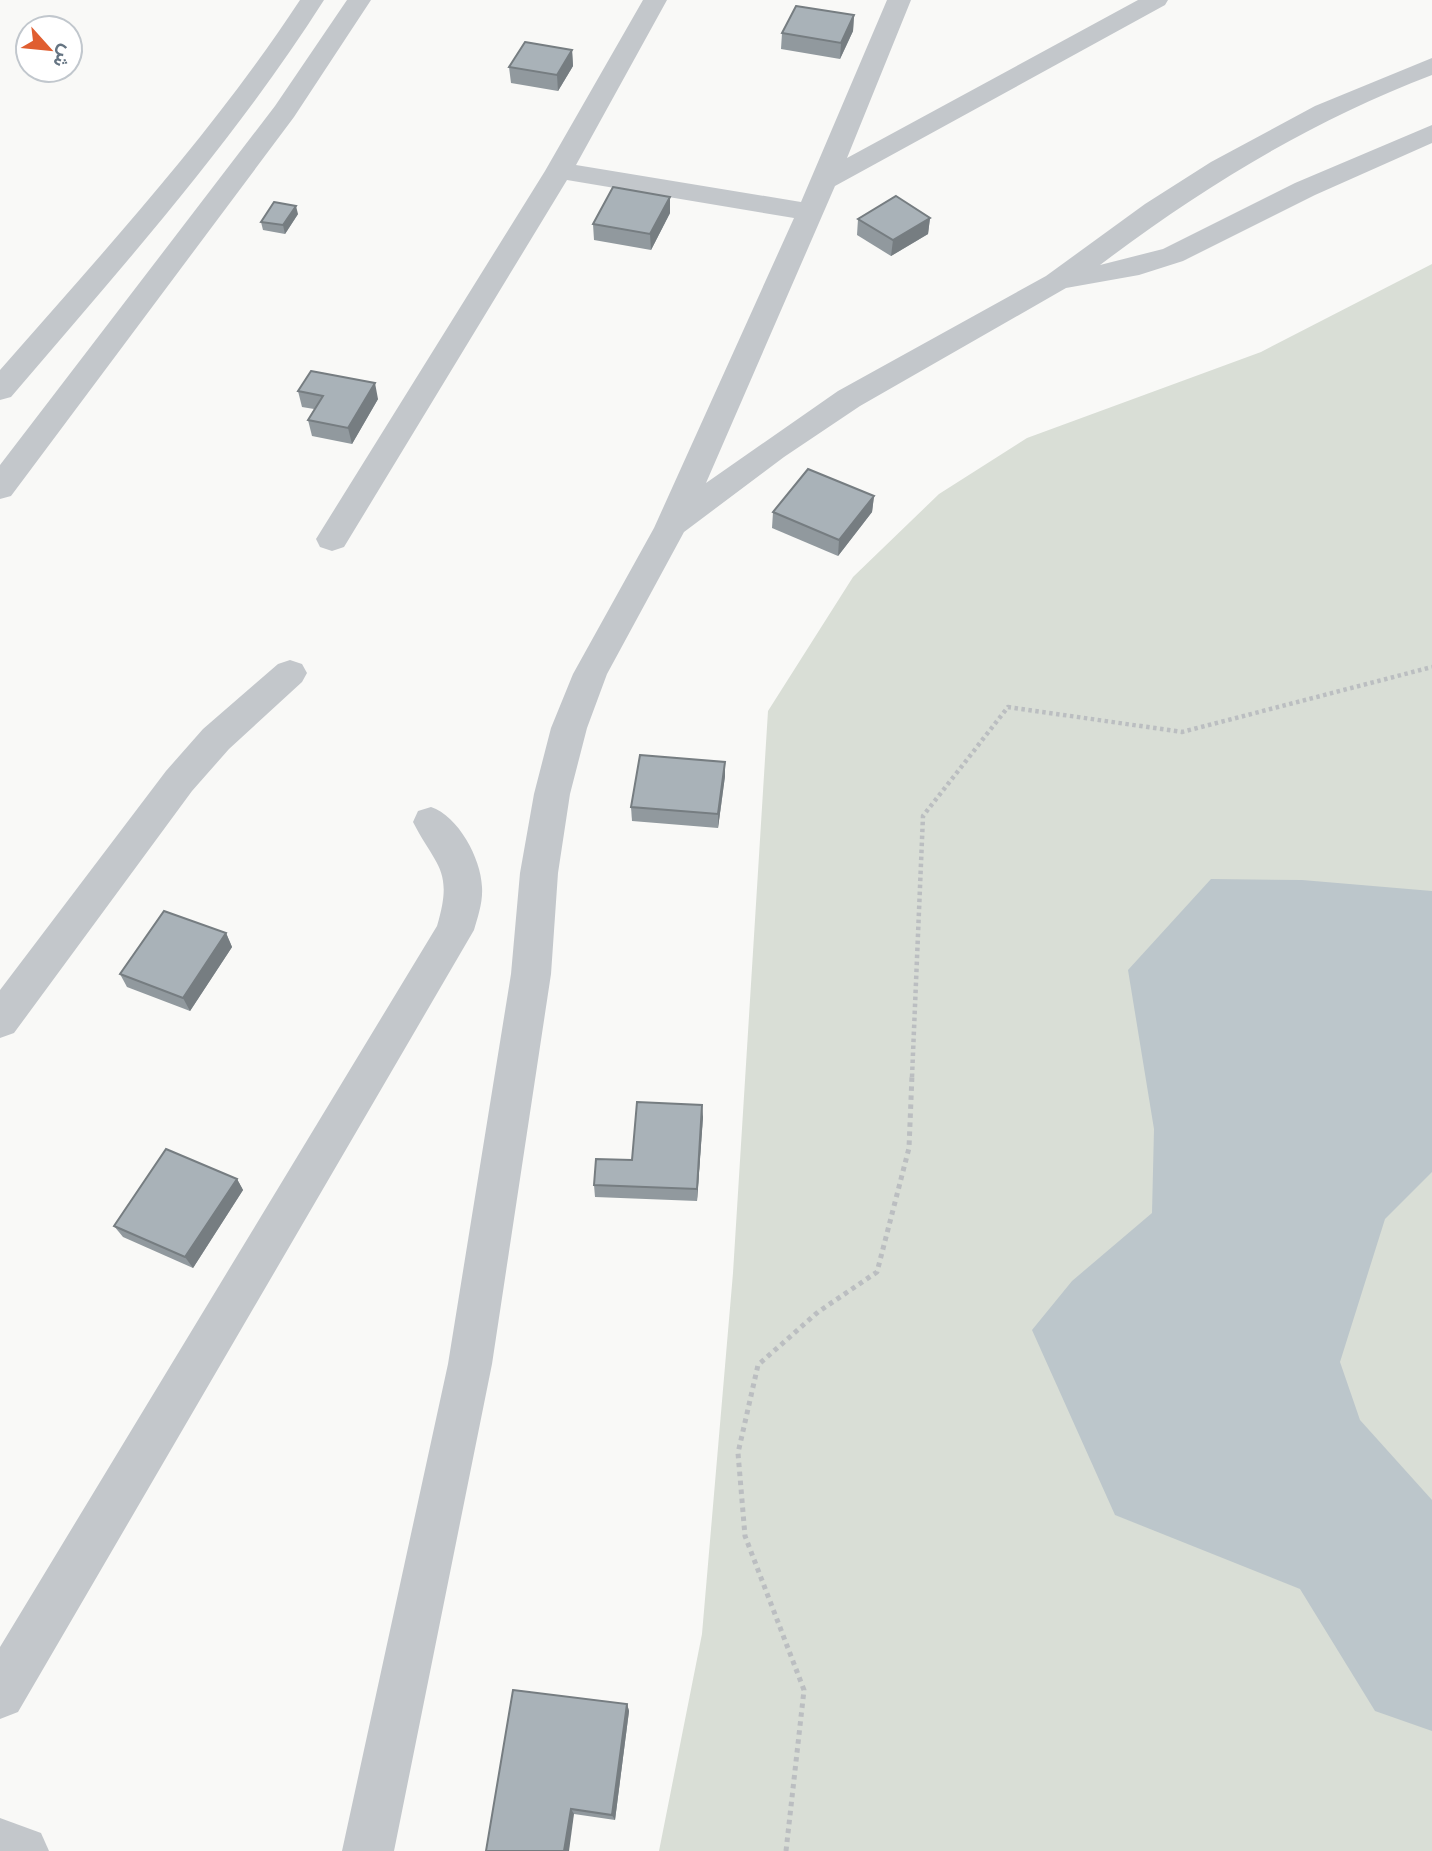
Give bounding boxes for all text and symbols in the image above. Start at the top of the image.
north arrow [14,14,84,84]
text: ش [46,40,78,72]

